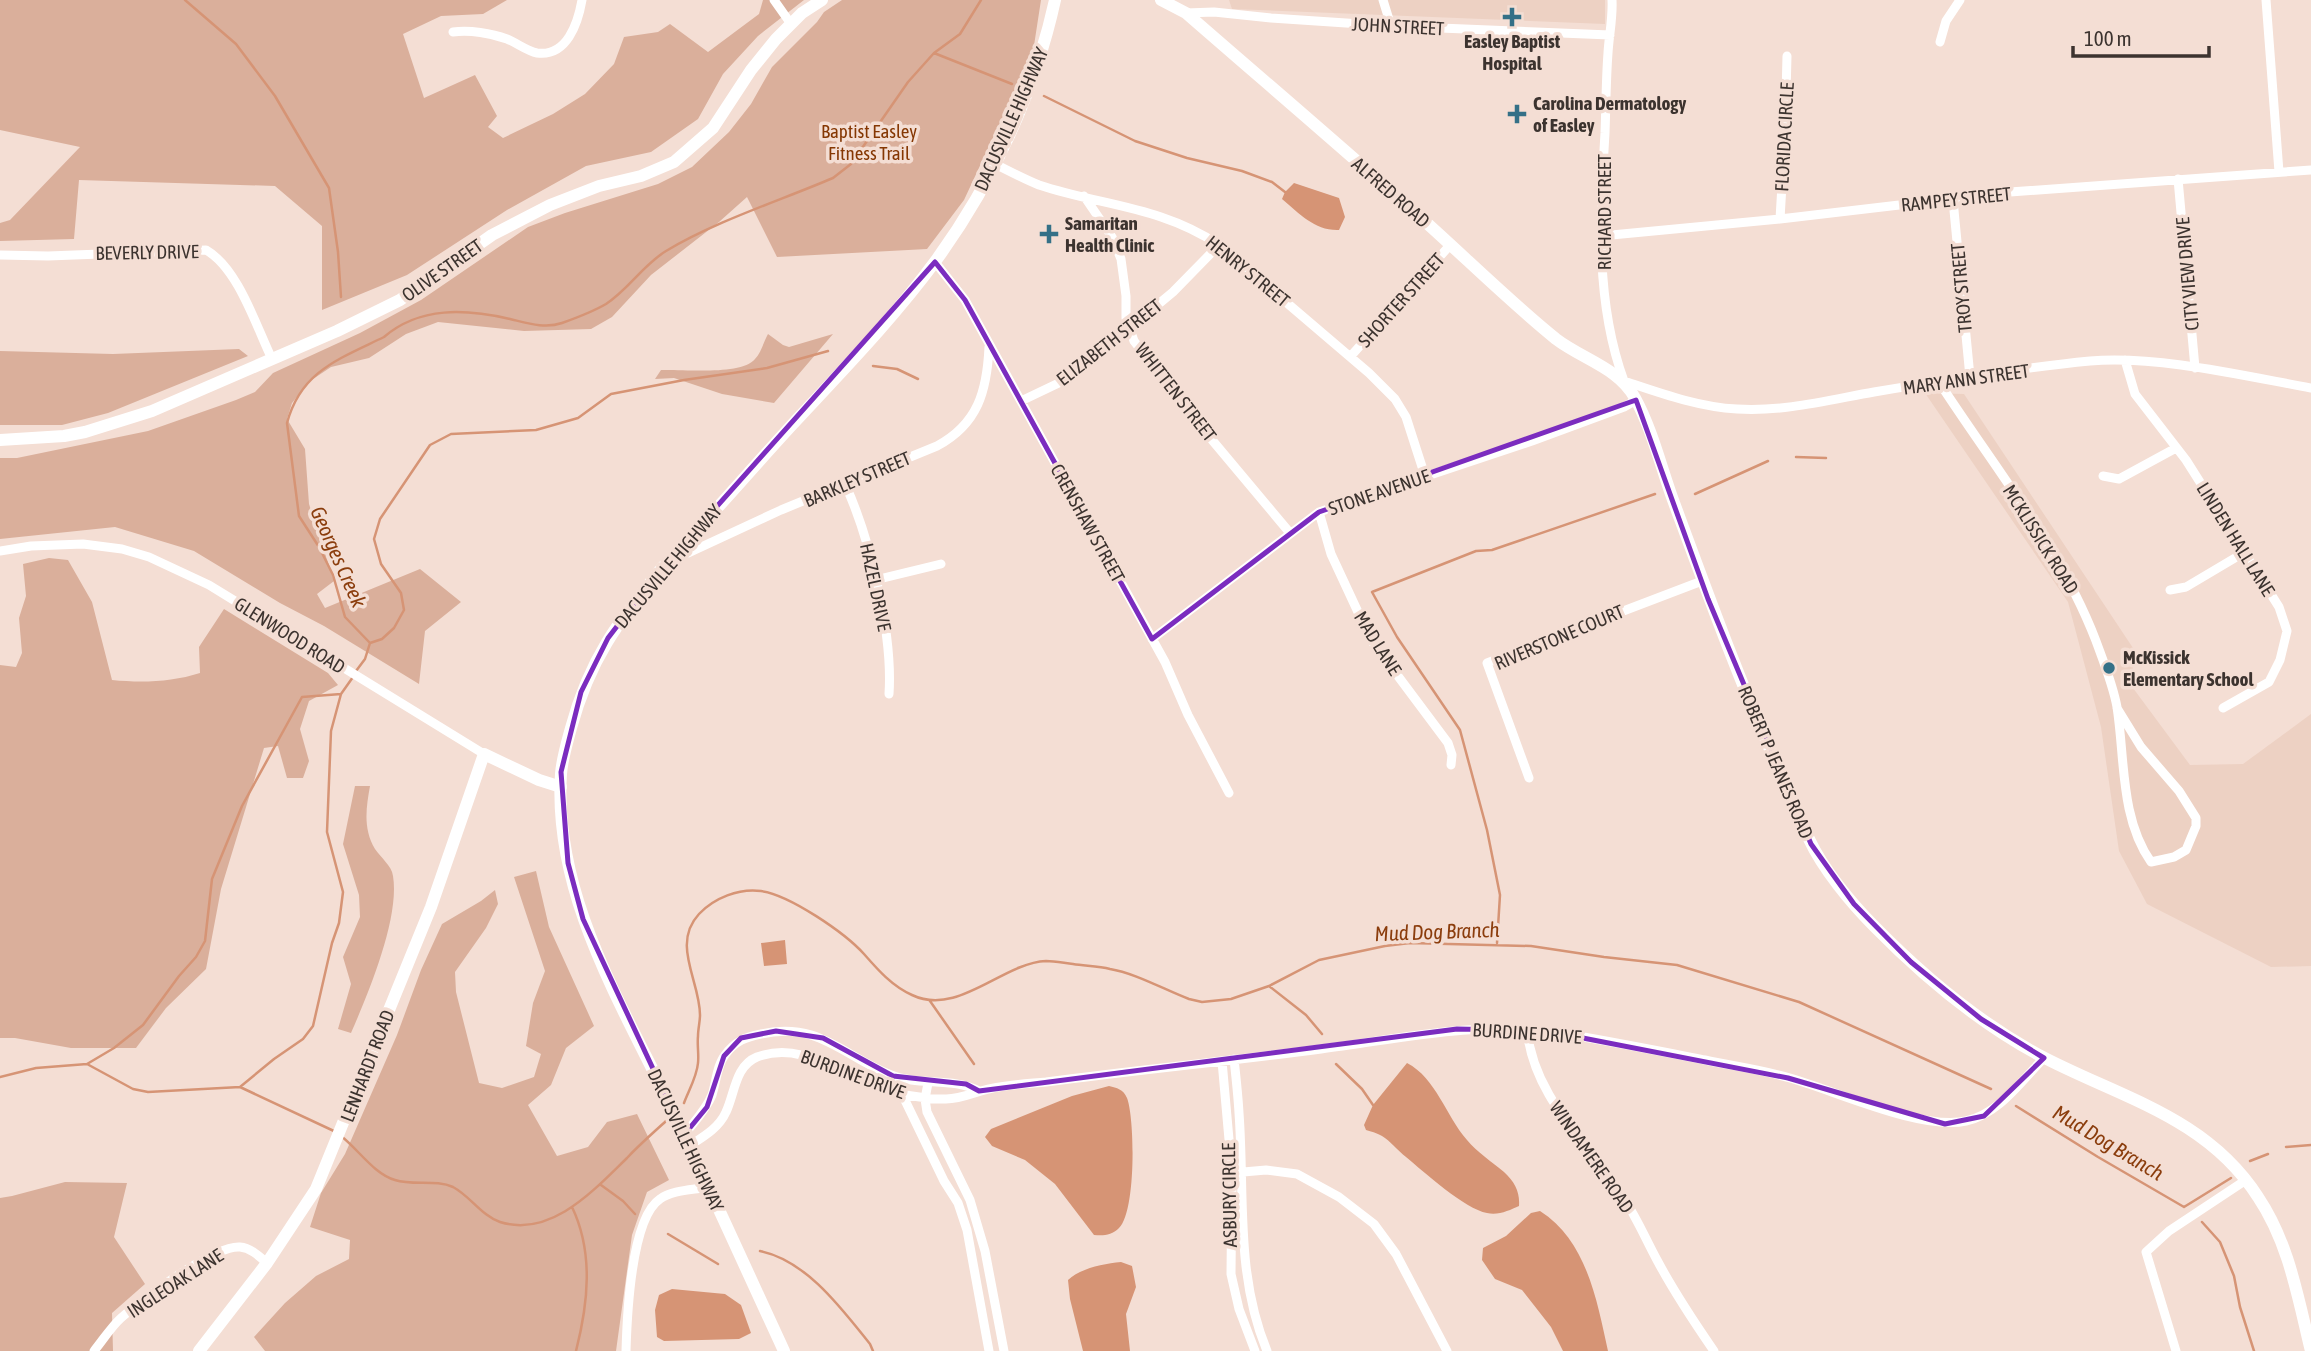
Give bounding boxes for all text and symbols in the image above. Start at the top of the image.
marker: Easley Baptist Hospital [1502,7,1522,27]
street label: JOHN STREET [1351,13,1445,39]
scale bar [2073,14,2210,58]
text: 100 m [2084,26,2132,50]
place label: Easley Baptist Hospital [1464,30,1561,74]
street label: DACUSVILLE HIGHWAY [970,43,1053,194]
street label: FLORIDA CIRCLE [1770,82,1798,192]
place label: Carolina Dermatology of Easley [1533,92,1687,136]
marker: Carolina Dermatology of Easley [1507,104,1527,124]
park label: Baptist Easley Fitness Trail [821,120,917,164]
street label: ALFRED ROAD [1348,152,1434,232]
street label: RICHARD STREET [1593,153,1615,270]
street label: RAMPEY STREET [1900,182,2013,216]
place label: Samaritan Health Clinic [1065,212,1154,256]
street label: CITY VIEW DRIVE [2171,216,2203,332]
marker: Samaritan Health Clinic [1039,224,1059,244]
street label: HENRY STREET [1202,231,1295,312]
street label: OLIVE STREET [397,234,487,306]
street label: BEVERLY DRIVE [95,240,199,264]
street label: TROY STREET [1946,242,1976,334]
street label: SHORTER STREET [1353,248,1449,351]
street label: ELIZABETH STREET [1052,294,1167,390]
street label: WHITTEN STREET [1131,338,1222,446]
street label: MARY ANN STREET [1902,359,2031,399]
street label: BARKLEY STREET [800,446,914,511]
street label: CRENSHAW STREET [1046,460,1130,587]
street label: STONE AVENUE [1325,464,1433,520]
street label: LINDEN HALL LANE [2192,478,2280,600]
street label: MCKLISSICK ROAD [1999,480,2083,598]
street label: DACUSVILLE HIGHWAY [610,499,726,632]
water label: Georges Creek [306,502,372,611]
street label: HAZEL DRIVE [856,541,896,633]
street label: GLENWOOD ROAD [231,592,349,678]
street label: RIVERSTONE COURT [1491,600,1628,674]
street label: MAD LANE [1350,607,1406,679]
place label: McKissick Elementary School [2123,646,2255,690]
marker: McKissick Elementary School [2101,660,2117,676]
street label: ROBERT P JEANES ROAD [1734,682,1818,842]
water label: Mud Dog Branch [1374,917,1500,945]
street label: LENHARDT ROAD [336,1007,398,1125]
street label: BURDINE DRIVE [1472,1018,1582,1048]
street label: BURDINE DRIVE [798,1045,908,1103]
street label: DACUSVILLE HIGHWAY [643,1065,729,1215]
street label: WINDAMERE ROAD [1545,1097,1639,1217]
water label: Mud Dog Branch [2049,1100,2168,1185]
street label: ASBURY CIRCLE [1217,1143,1241,1247]
street label: INGLEOAK LANE [123,1244,227,1322]

